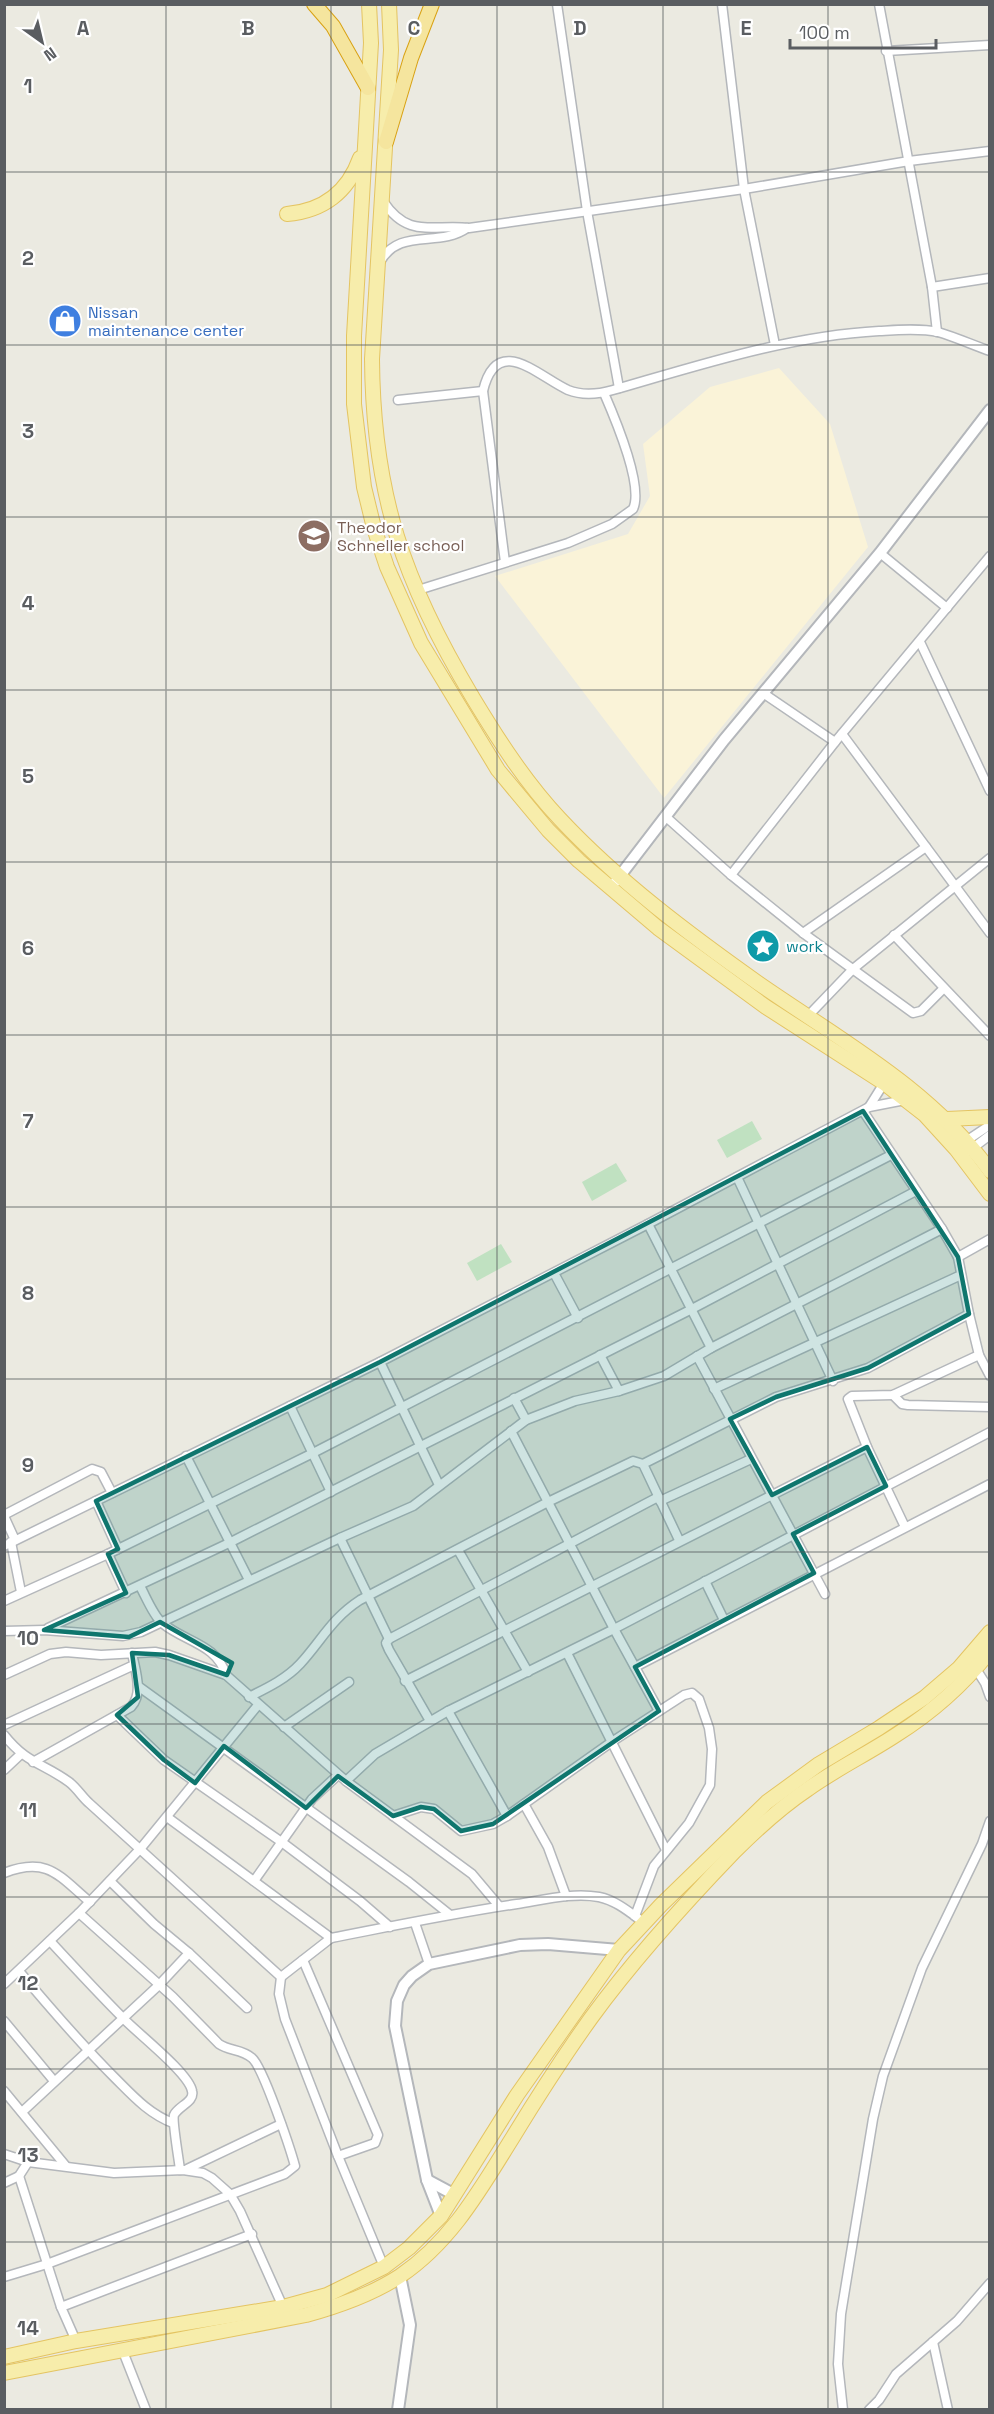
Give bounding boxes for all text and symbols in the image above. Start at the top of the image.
north arrow [12,12,72,72]
scale bar [790,12,936,50]
text: A [77,15,90,41]
text: B [241,15,255,41]
text: C [408,15,421,41]
text: D [573,15,587,41]
text: E [740,15,752,41]
text: 100 m [799,21,850,44]
text: N [40,42,60,66]
text: 1 [23,73,33,99]
text: 2 [22,245,34,271]
place label: Nissan maintenance center [88,302,244,341]
shop icon: Nissan maintenance center [47,303,83,339]
text: 3 [22,418,34,444]
place label: Theodor Schneller school [337,517,464,556]
school or university icon: Theodor Schneller school [296,518,332,554]
text: 4 [22,590,35,616]
text: 5 [22,763,34,789]
place icon: work [745,928,781,964]
text: 6 [22,935,34,961]
place label: work [786,936,824,957]
text: 7 [22,1108,34,1134]
text: 8 [22,1280,34,1306]
text: 9 [22,1452,34,1478]
text: 10 [17,1625,39,1651]
text: 11 [19,1797,37,1823]
text: 12 [18,1970,39,1996]
text: 13 [17,2142,39,2168]
text: 14 [17,2315,39,2341]

